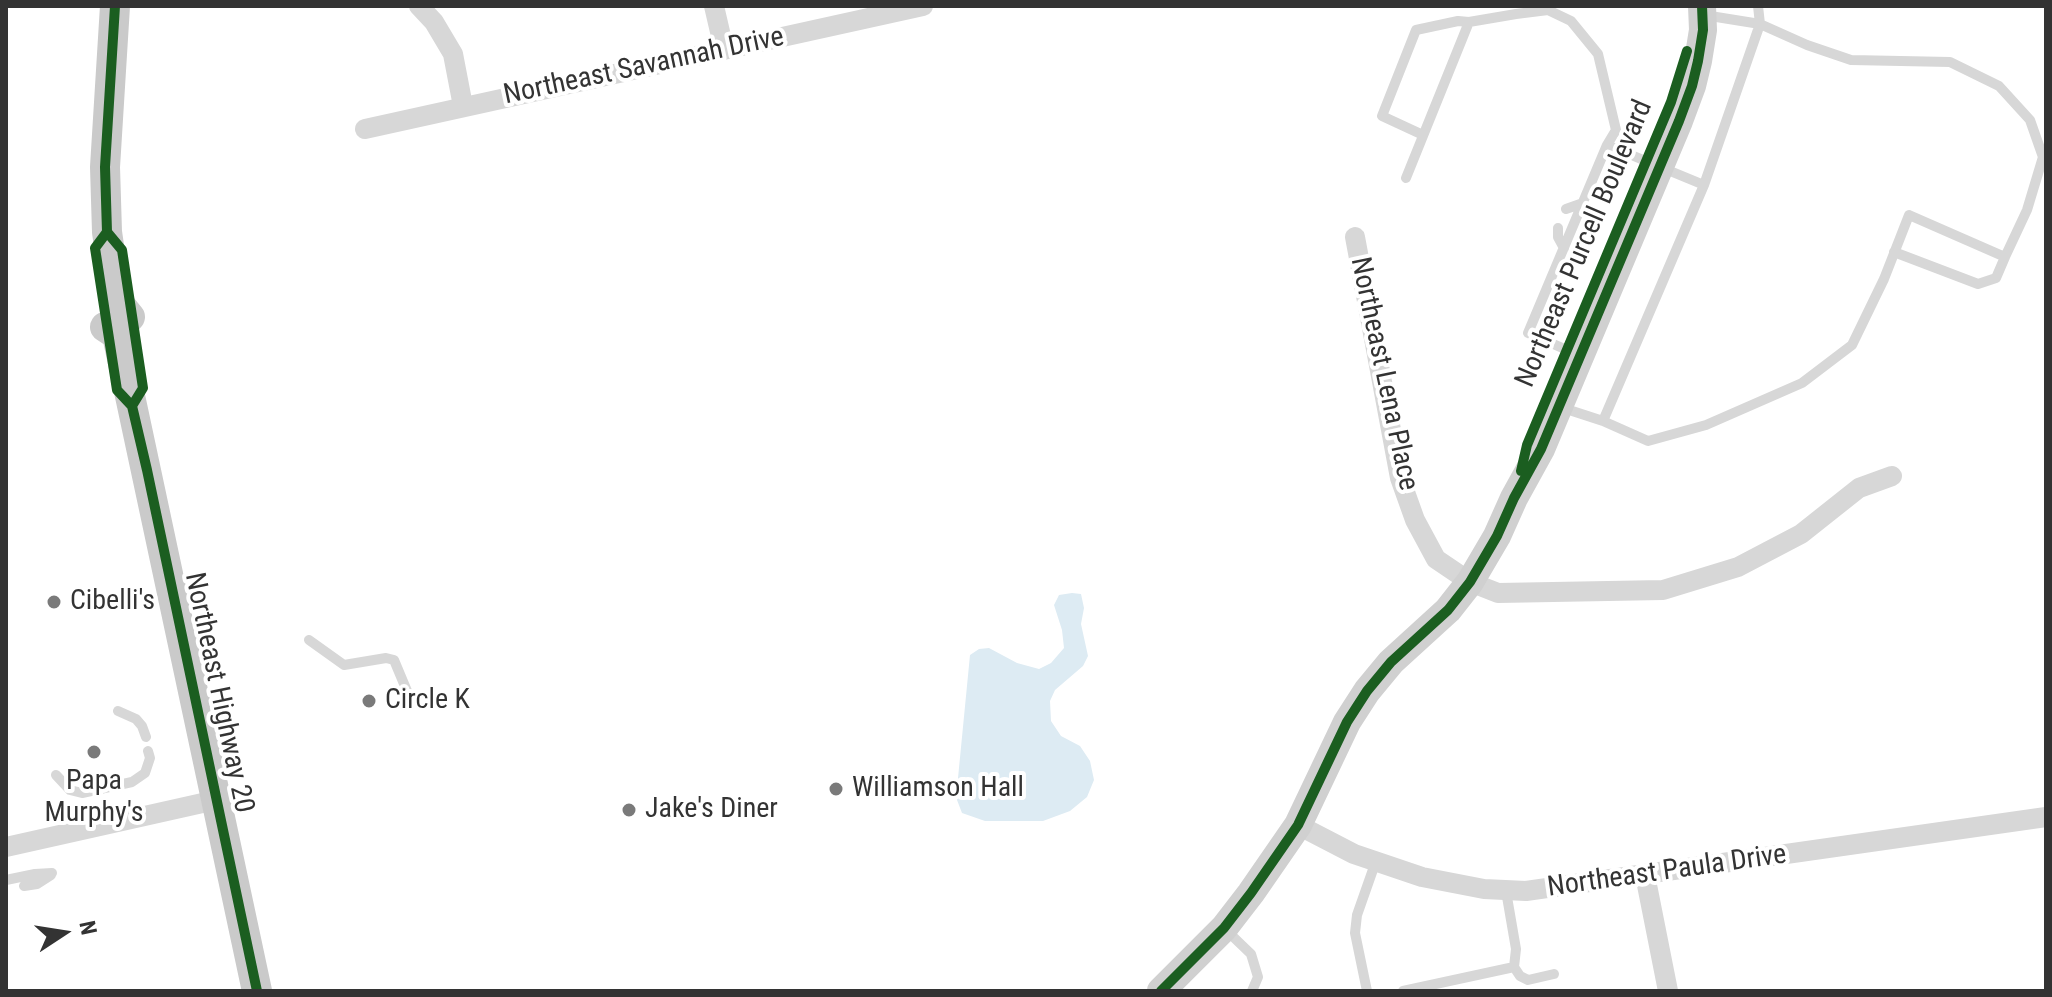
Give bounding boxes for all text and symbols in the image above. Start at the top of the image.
street label: Northeast Savannah Drive [501,21,787,113]
street label: Northeast Purcell Boulevard [1509,95,1661,393]
street label: Northeast Lena Place [1342,254,1424,494]
street label: Northeast Highway 20 [176,570,260,816]
place label: Cibelli's [70,585,155,619]
marker: Cibelli's [45,593,63,611]
place label: Circle K [385,684,470,718]
marker: Circle K [360,692,378,710]
marker: Papa Murphy's [85,743,103,761]
place label: Papa Murphy's [45,765,143,831]
place label: Williamson Hall [852,772,1024,806]
marker: Williamson Hall [827,780,845,798]
place label: Jake's Diner [645,793,778,827]
marker: Jake's Diner [620,801,638,819]
street label: Northeast Paula Drive [1545,839,1789,905]
north arrow [24,893,104,973]
text: N [74,919,102,937]

